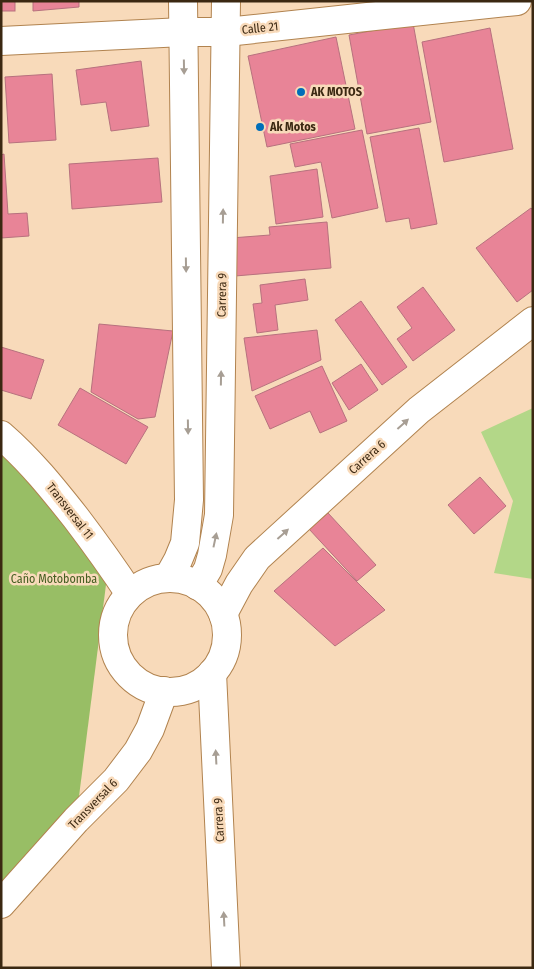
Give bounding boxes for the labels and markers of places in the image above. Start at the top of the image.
place label: AK MOTOS [310,85,362,99]
marker: AK MOTOS [295,86,307,98]
place label: Ak Motos [269,120,317,134]
marker: Ak Motos [254,121,266,133]

